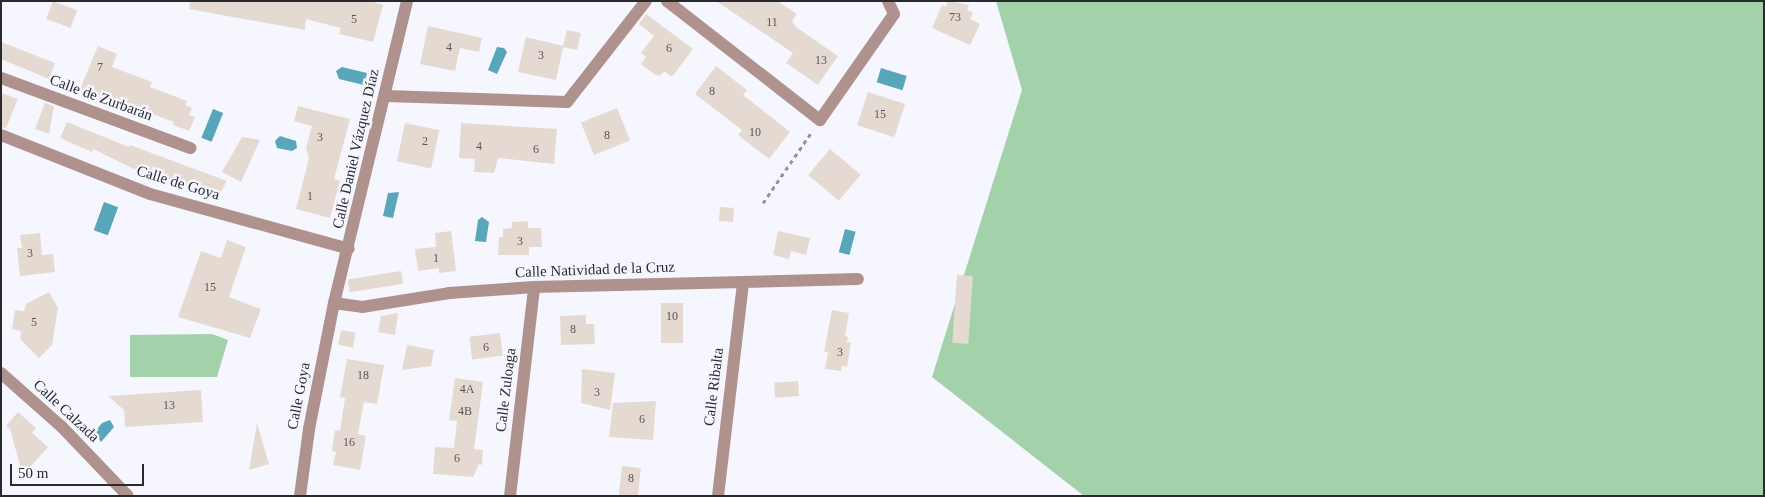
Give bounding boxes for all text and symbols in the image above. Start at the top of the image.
house number: 73 [949,11,961,25]
house number: 5 [351,13,357,27]
house number: 11 [766,16,778,30]
house number: 4 [446,41,452,55]
house number: 6 [666,42,672,56]
house number: 3 [538,49,544,63]
house number: 13 [815,54,827,68]
house number: 7 [97,61,103,75]
street label: Calle Daniel Vázquez Díaz [329,67,383,231]
street label: Calle de Zurbarán [47,71,155,125]
house number: 8 [709,85,715,99]
house number: 15 [874,108,886,122]
house number: 10 [749,126,761,140]
house number: 8 [604,129,610,143]
house number: 3 [317,131,323,145]
house number: 2 [422,135,428,149]
house number: 4 [476,140,482,154]
house number: 6 [533,143,539,157]
street label: Calle de Goya [134,162,222,204]
house number: 1 [307,190,313,204]
house number: 3 [517,235,523,249]
house number: 3 [27,247,33,261]
house number: 1 [433,252,439,266]
street label: Calle Natividad de la Cruz [515,258,675,282]
house number: 15 [204,281,216,295]
house number: 10 [666,310,678,324]
house number: 5 [31,316,37,330]
house number: 8 [570,323,576,337]
house number: 6 [483,341,489,355]
house number: 3 [837,346,843,360]
street label: Calle Zuloaga [492,347,520,433]
street label: Calle Ribalta [700,347,728,427]
street label: Calle Goya [284,361,314,431]
house number: 18 [357,369,369,383]
street label: Calle Calzada [29,376,103,446]
house number: 4A [460,383,474,397]
house number: 3 [594,386,600,400]
house number: 13 [163,399,175,413]
house number: 4B [458,405,472,419]
house number: 6 [639,413,645,427]
house number: 16 [343,436,355,450]
house number: 6 [454,452,460,466]
scale bar [12,454,146,486]
text: 50 m [18,465,48,481]
house number: 8 [628,472,634,486]

